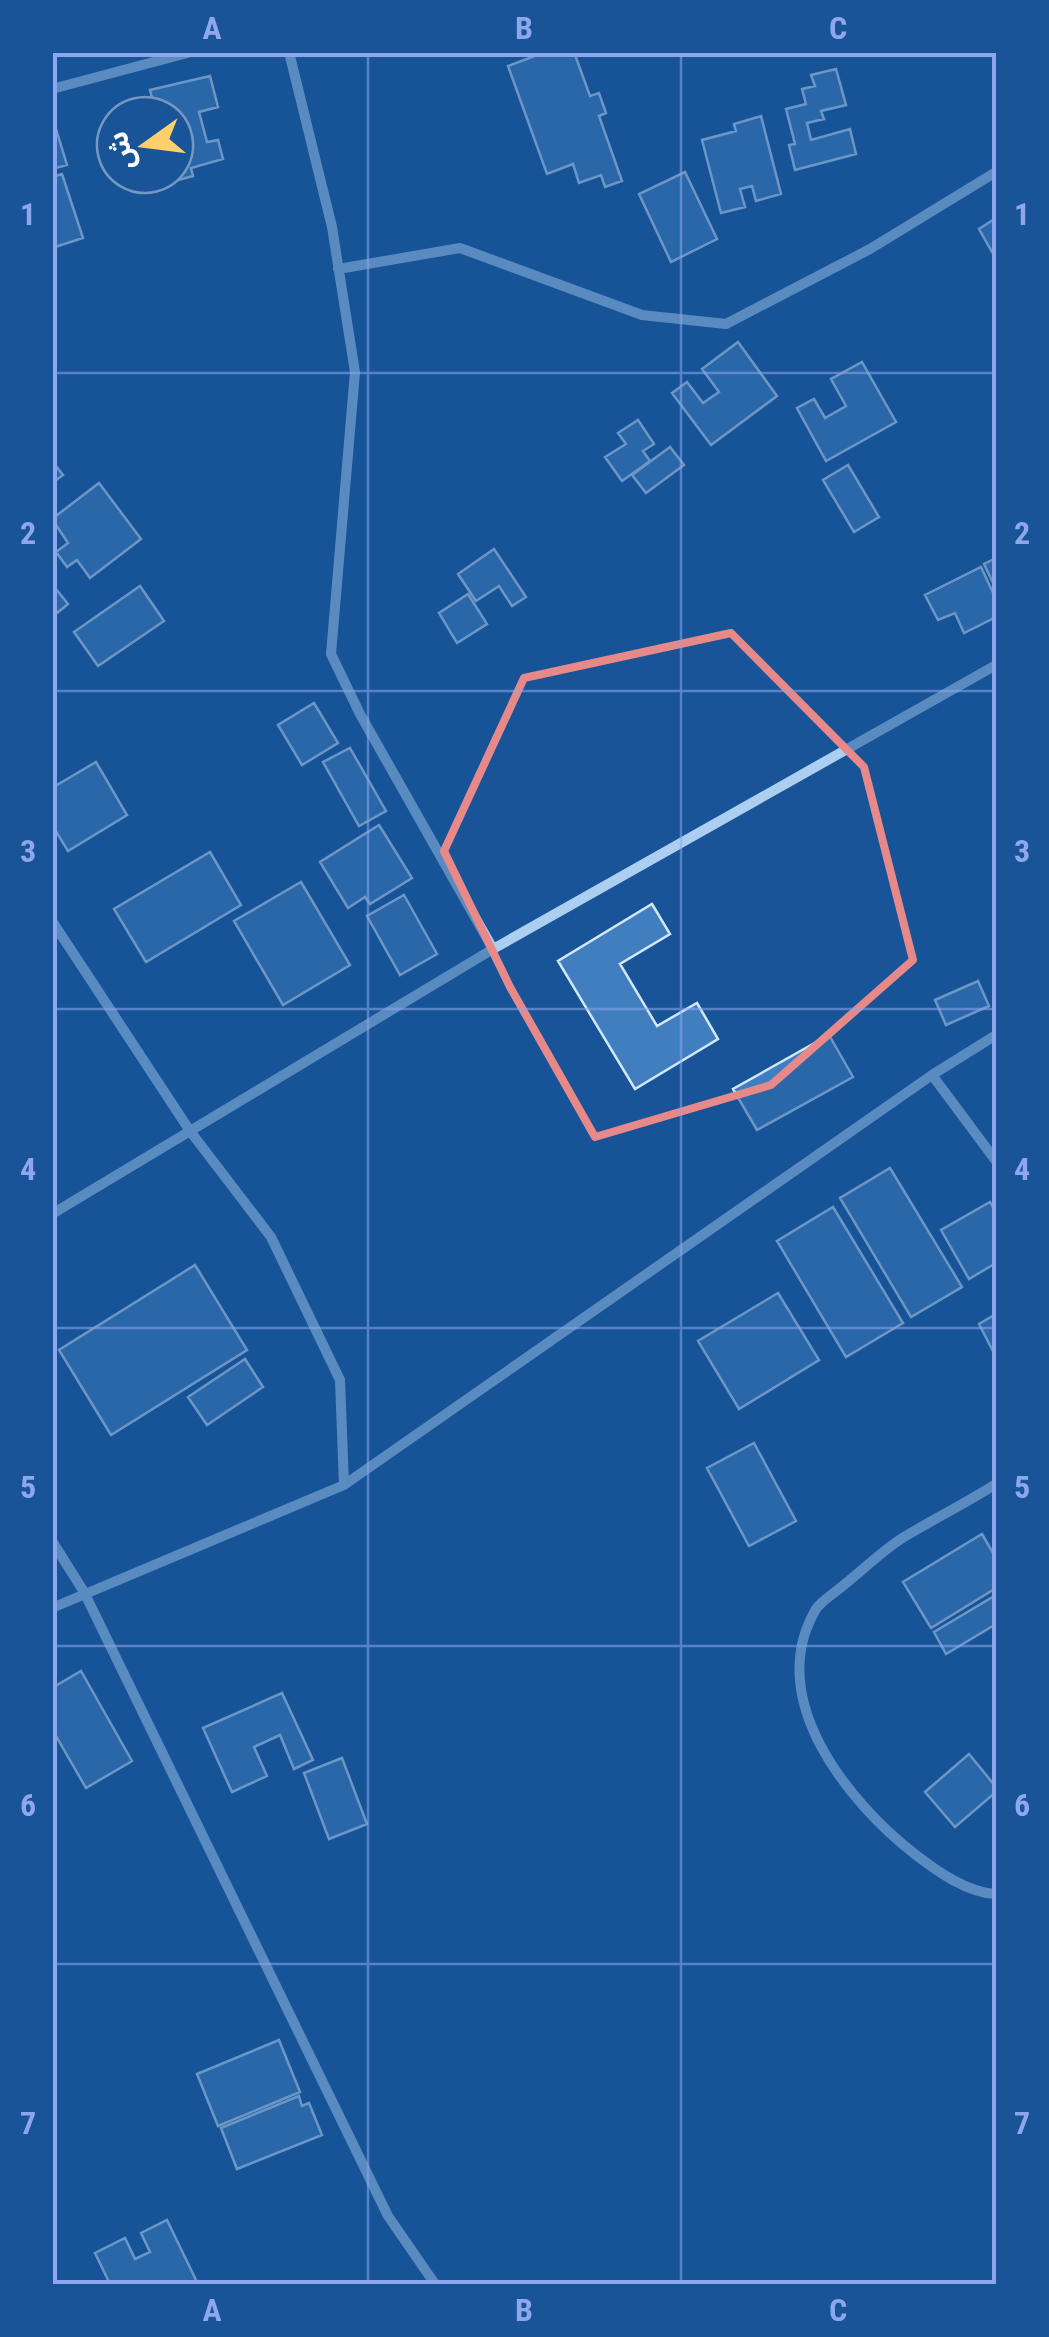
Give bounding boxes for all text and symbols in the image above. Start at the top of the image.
text: A [202,9,222,47]
text: B [515,9,533,47]
text: C [829,9,847,47]
north arrow [95,95,195,195]
text: ش [101,128,142,174]
text: 1 [20,195,36,233]
text: 1 [1014,195,1030,233]
text: 2 [20,514,36,552]
text: 2 [1014,514,1030,552]
text: 3 [20,832,36,870]
text: 3 [1014,832,1030,870]
text: 4 [20,1150,36,1188]
text: 4 [1014,1150,1030,1188]
text: 5 [20,1468,36,1506]
text: 5 [1014,1468,1030,1506]
text: 6 [20,1786,36,1824]
text: 6 [1014,1786,1030,1824]
text: 7 [20,2104,36,2142]
text: 7 [1014,2104,1030,2142]
text: A [202,2291,222,2329]
text: B [515,2291,533,2329]
text: C [829,2291,847,2329]

